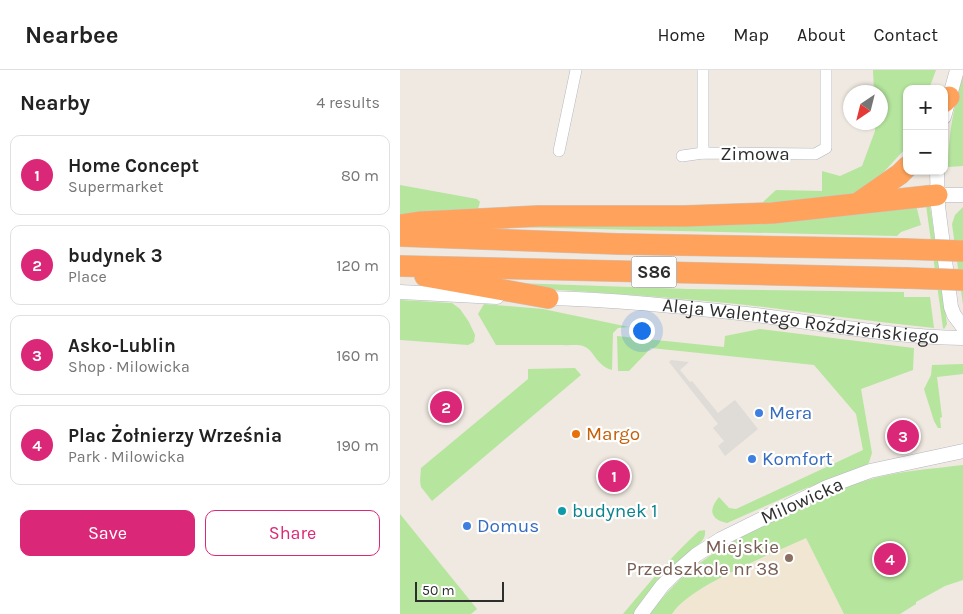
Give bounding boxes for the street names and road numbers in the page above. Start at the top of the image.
street label: Zimowa [720,143,790,165]
road number: S86 [632,256,676,288]
street label: Aleja Walentego Roździeńskiego [662,294,940,348]
street label: Milowicka [757,473,847,529]

